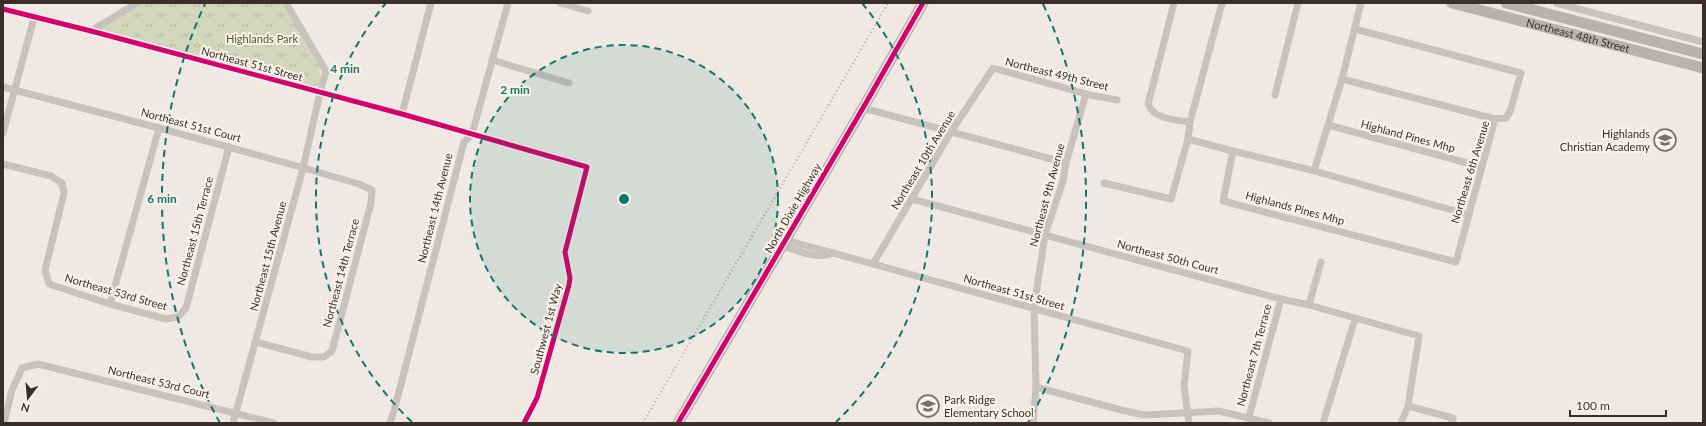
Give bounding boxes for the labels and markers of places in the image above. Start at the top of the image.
place label: Highlands Christian Academy [1560,127,1650,153]
school or university icon: Highlands Christian Academy [1652,127,1678,153]
centre of rings [617,192,631,206]
school or university icon: Park Ridge Elementary School [915,393,941,419]
place label: Park Ridge Elementary School [944,393,1034,419]

